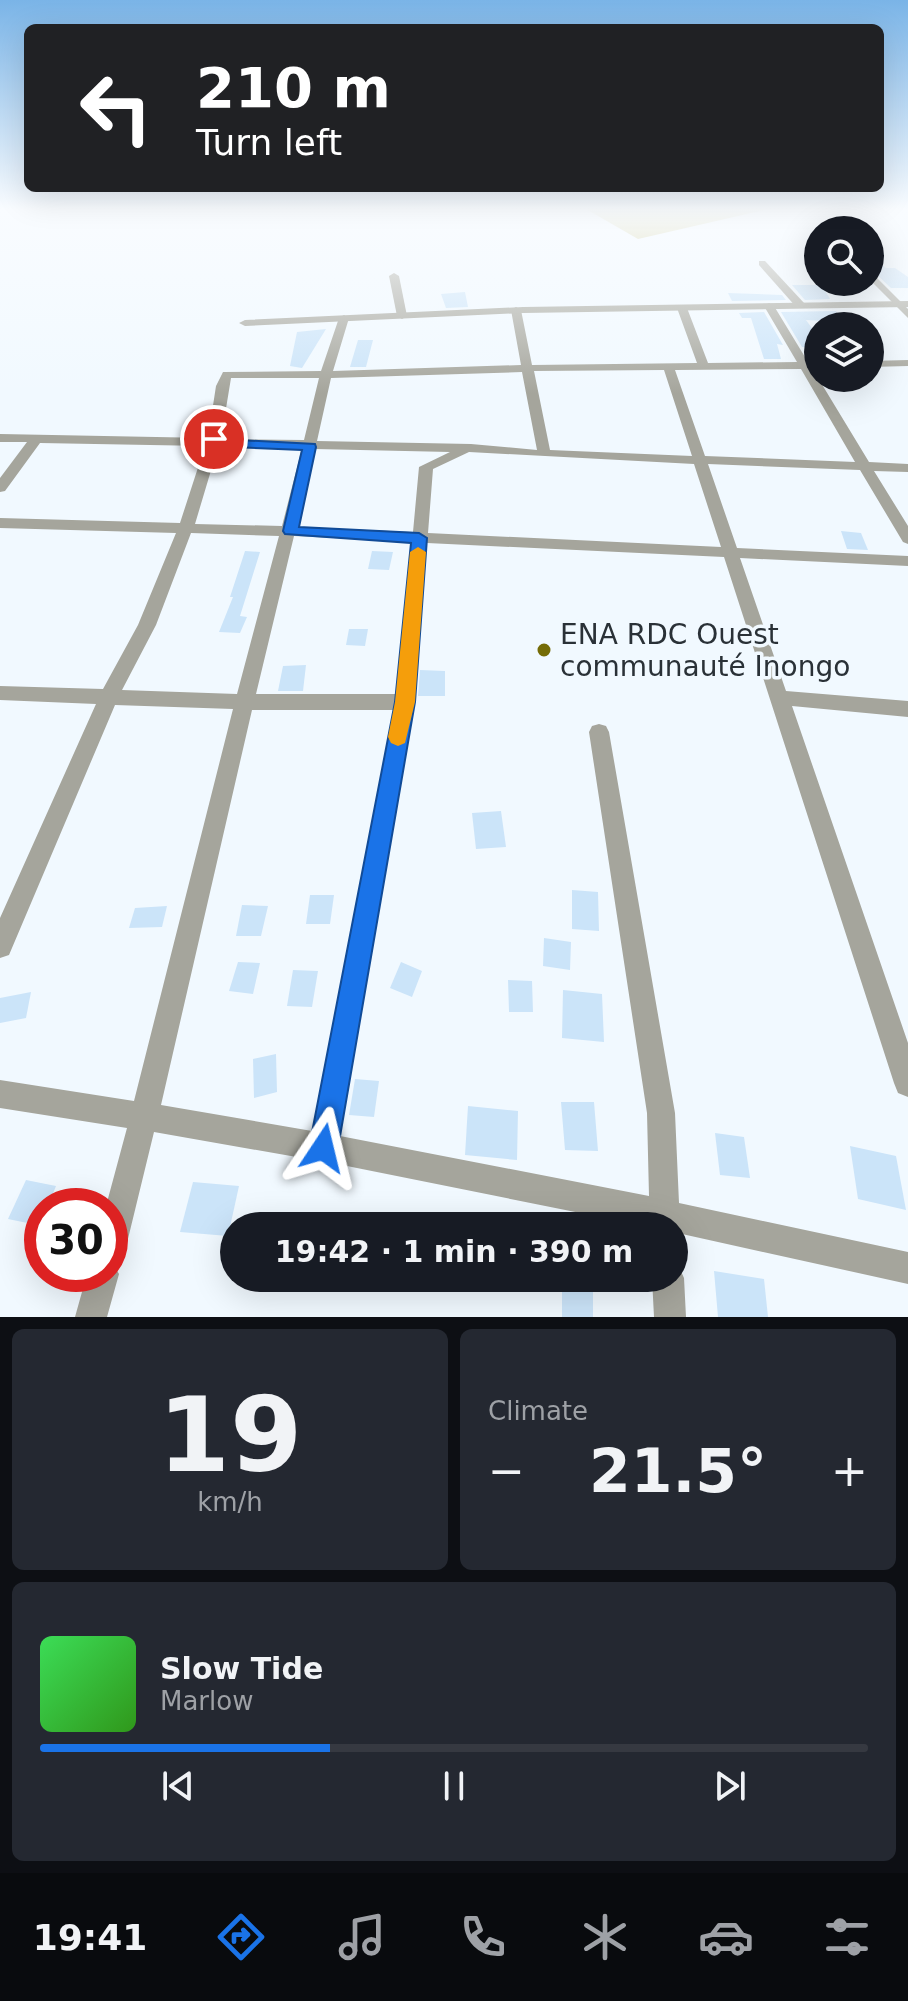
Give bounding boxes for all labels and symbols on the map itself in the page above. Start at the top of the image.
pin [180,405,248,473]
place label: ENA RDC Ouest communauté Inongo [560,618,850,683]
marker: ENA RDC Ouest communauté Inongo [535,641,553,659]
position arrow [281,1106,365,1190]
speed limit sign: 30 [24,1188,128,1292]

